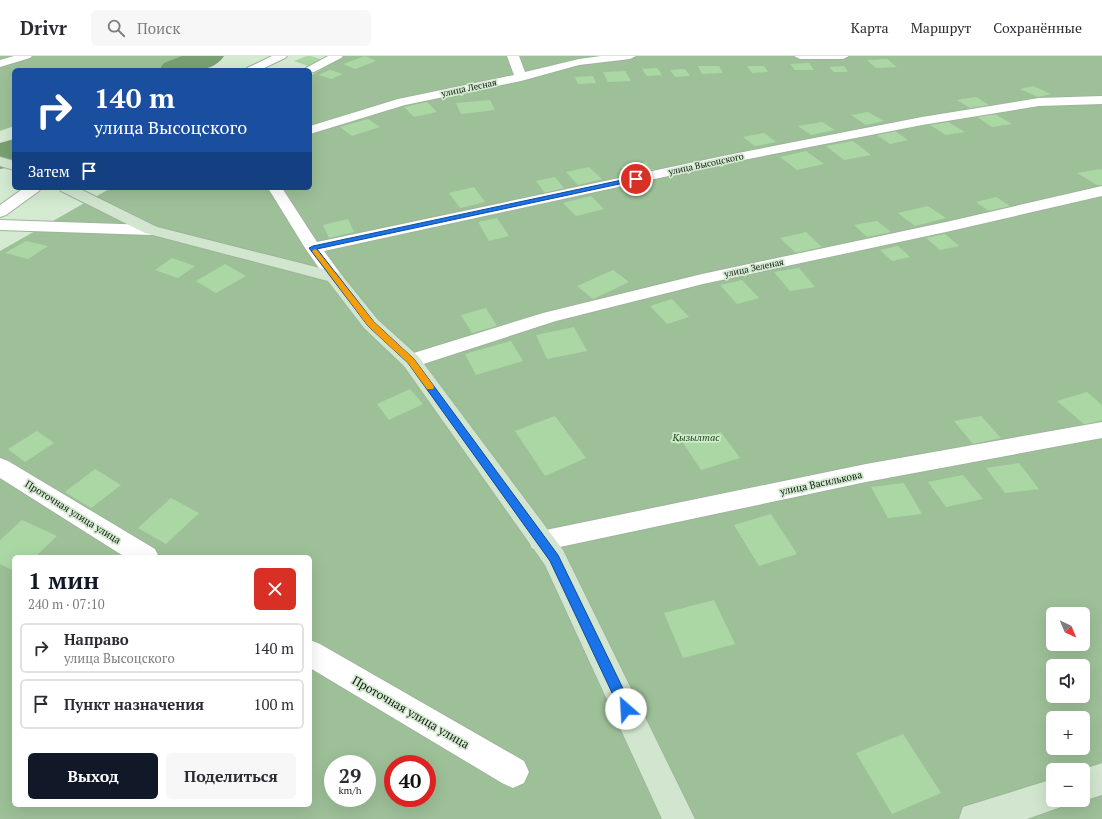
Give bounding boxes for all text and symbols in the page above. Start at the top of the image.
search box [91,10,371,46]
text: Drivr [20,15,67,40]
icon: search [105,17,127,39]
text: Поиск [137,18,180,38]
text: Карта [851,18,889,37]
text: Маршрут [911,18,971,37]
text: Сохранённые [993,18,1082,37]
street label: улица Лесная [439,76,498,100]
text: 140 m [94,79,175,116]
icon: right [28,84,80,136]
text: улица Высоцского [94,115,247,139]
street label: улица Высоцского [666,150,745,178]
icon: arrive [78,160,100,182]
text: Затем [28,161,70,181]
pin [619,162,653,196]
icon: arrive [625,168,647,190]
street label: улица Зеленая [722,256,785,280]
park label: Қызылтас [671,431,720,444]
street label: улица Василькова [778,468,863,498]
street label: Проточная улица улица [23,477,123,547]
text: 1 мин [28,564,99,596]
button: close [254,568,296,610]
text: 240 m · 07:10 [28,595,105,613]
north arrow [1046,607,1090,651]
map controls [1046,607,1090,807]
text: Направо [64,629,129,649]
icon: right [30,637,52,659]
text: 140 m [253,638,294,658]
text: улица Высоцского [64,649,175,667]
button: sound [1046,659,1090,703]
street label: Проточная улица улица [350,672,472,752]
position arrow [605,688,647,730]
icon: arrive [30,693,52,715]
text: Пункт назначения [64,694,204,714]
text: 100 m [253,694,294,714]
button: + [1046,711,1090,755]
button: Выход [28,753,158,799]
button: Поделиться [166,753,296,799]
speed limit sign: 40 [384,755,436,807]
text: 29 [339,762,361,789]
button: − [1046,763,1090,807]
text: km/h [338,784,362,797]

